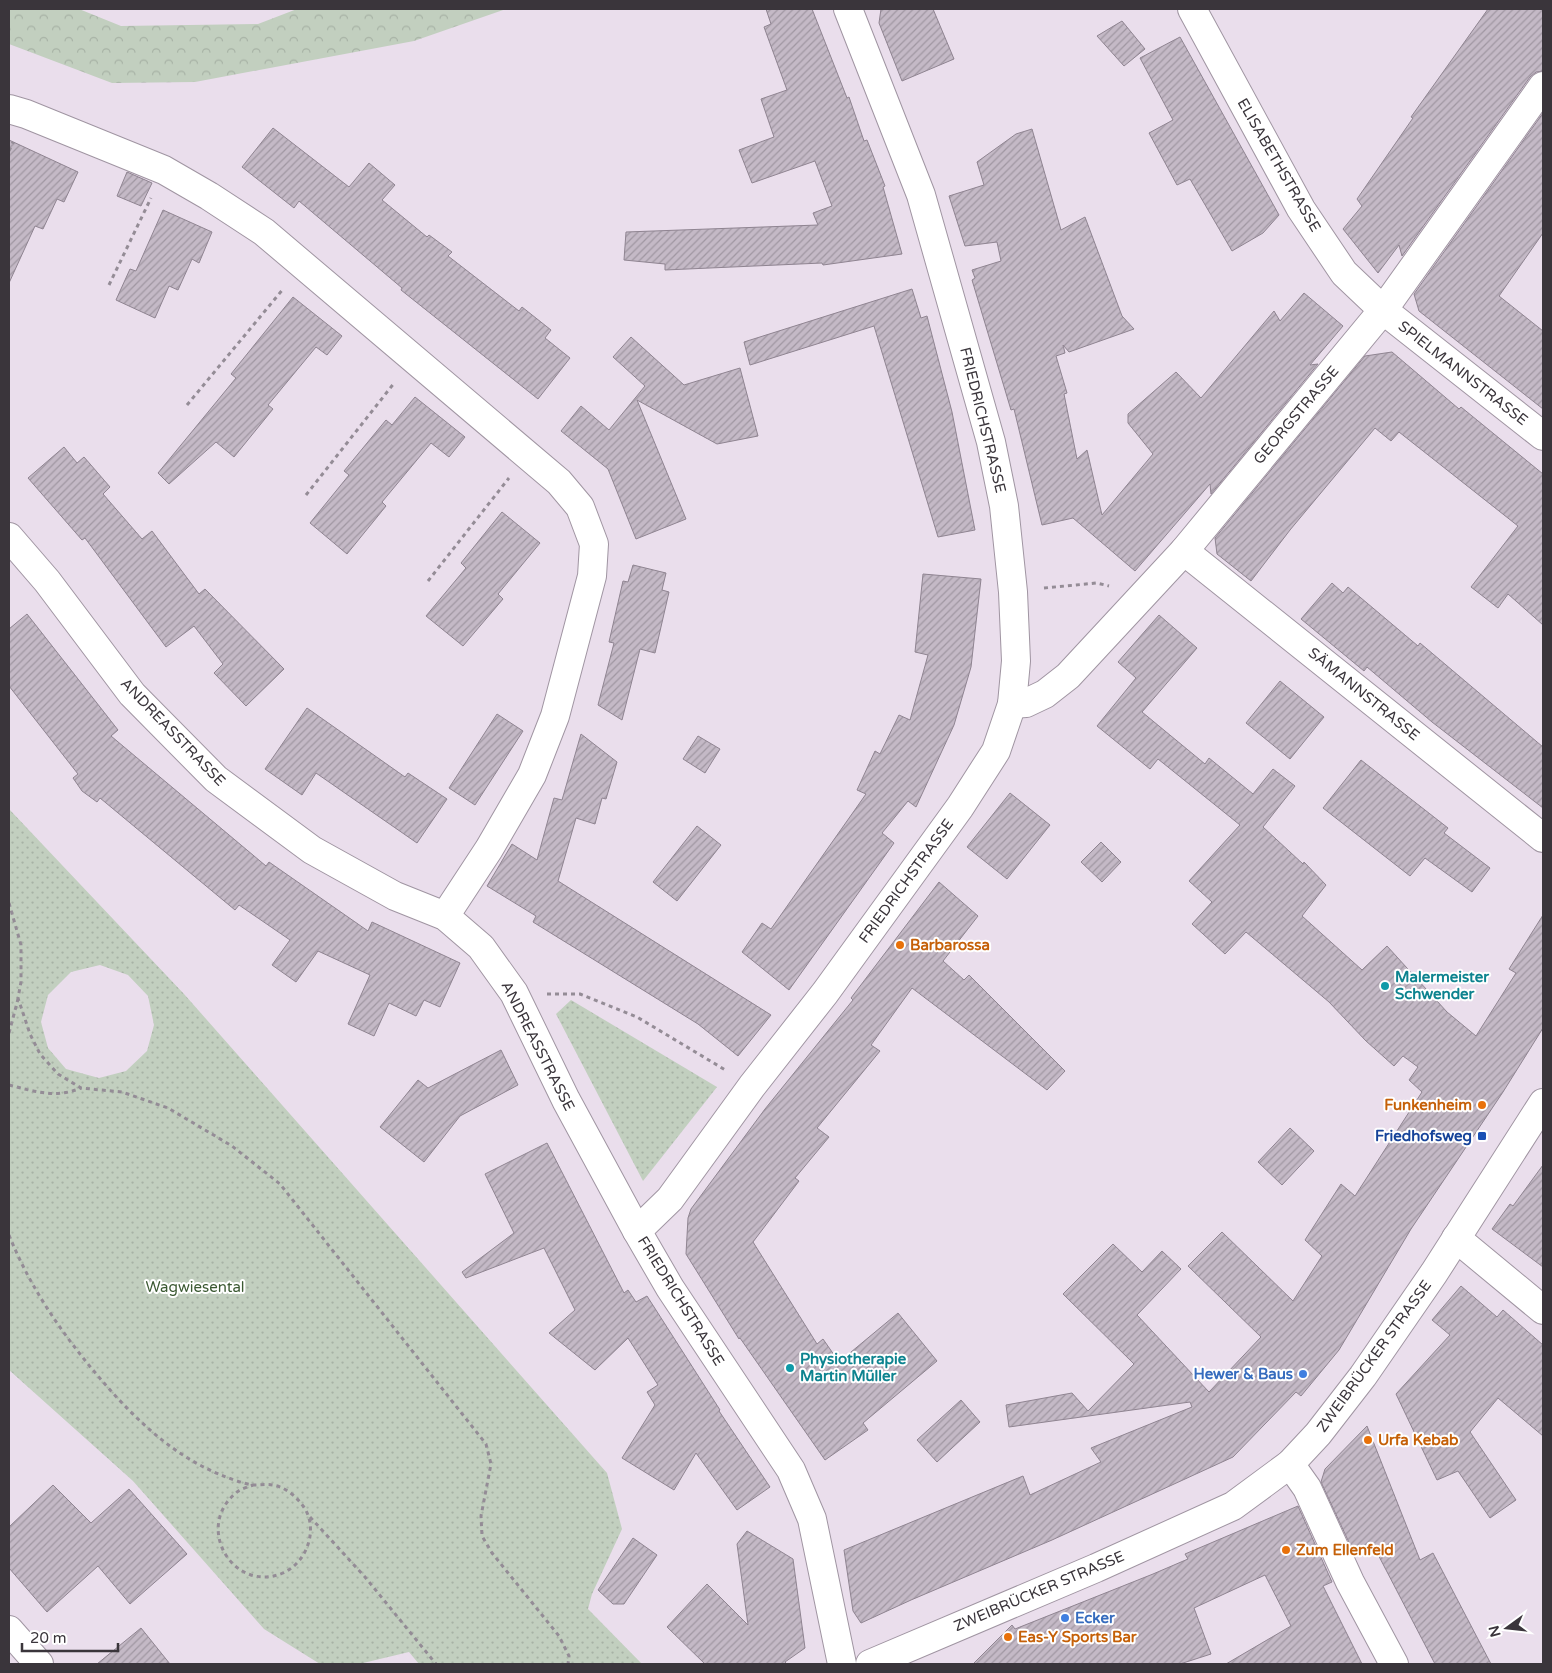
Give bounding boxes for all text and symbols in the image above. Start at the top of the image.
street label: ELISABETHSTRASSE [1233,95,1325,235]
street label: SPIELMANNSTRASSE [1395,317,1531,429]
street label: FRIEDRICHSTRASSE [956,345,1010,495]
street label: GEORGSTRASSE [1250,362,1342,468]
street label: SÄMANNSTRASSE [1305,644,1423,744]
street label: ANDREASSTRASSE [117,674,229,790]
street label: FRIEDRICHSTRASSE [855,815,957,947]
place label: Barbarossa [910,936,990,954]
marker: Barbarossa [894,939,906,951]
place label: Malermeister Schwender [1395,968,1489,1003]
street label: ANDREASSTRASSE [498,978,578,1114]
marker: Malermeister Schwender [1379,980,1391,992]
place label: Funkenheim [1384,1096,1472,1114]
marker: Funkenheim [1476,1099,1488,1111]
place label: Friedhofsweg [1375,1127,1472,1146]
marker: Friedhofsweg [1476,1130,1488,1142]
street label: FRIEDRICHSTRASSE [634,1233,728,1369]
street label: ZWEIBRÜCKER STRASSE [1313,1277,1435,1435]
park label: Wagwiesental [145,1278,245,1296]
place label: Physiotherapie Martin Müller [800,1350,907,1385]
marker: Physiotherapie Martin Müller [784,1362,796,1374]
place label: Hewer & Baus [1194,1365,1293,1383]
marker: Hewer & Baus [1297,1368,1309,1380]
place label: Urfa Kebab [1378,1431,1459,1449]
marker: Urfa Kebab [1362,1434,1374,1446]
place label: Zum Ellenfeld [1296,1541,1394,1559]
marker: Zum Ellenfeld [1280,1544,1292,1556]
street label: ZWEIBRÜCKER STRASSE [951,1547,1127,1635]
north arrow [1482,1603,1532,1653]
place label: Ecker [1075,1609,1115,1627]
marker: Ecker [1059,1612,1071,1624]
scale bar [22,1620,119,1652]
text: N [1485,1624,1505,1639]
place label: Eas-Y Sports Bar [1018,1628,1137,1647]
text: 20 m [30,1629,67,1647]
marker: Eas-Y Sports Bar [1002,1631,1014,1643]

